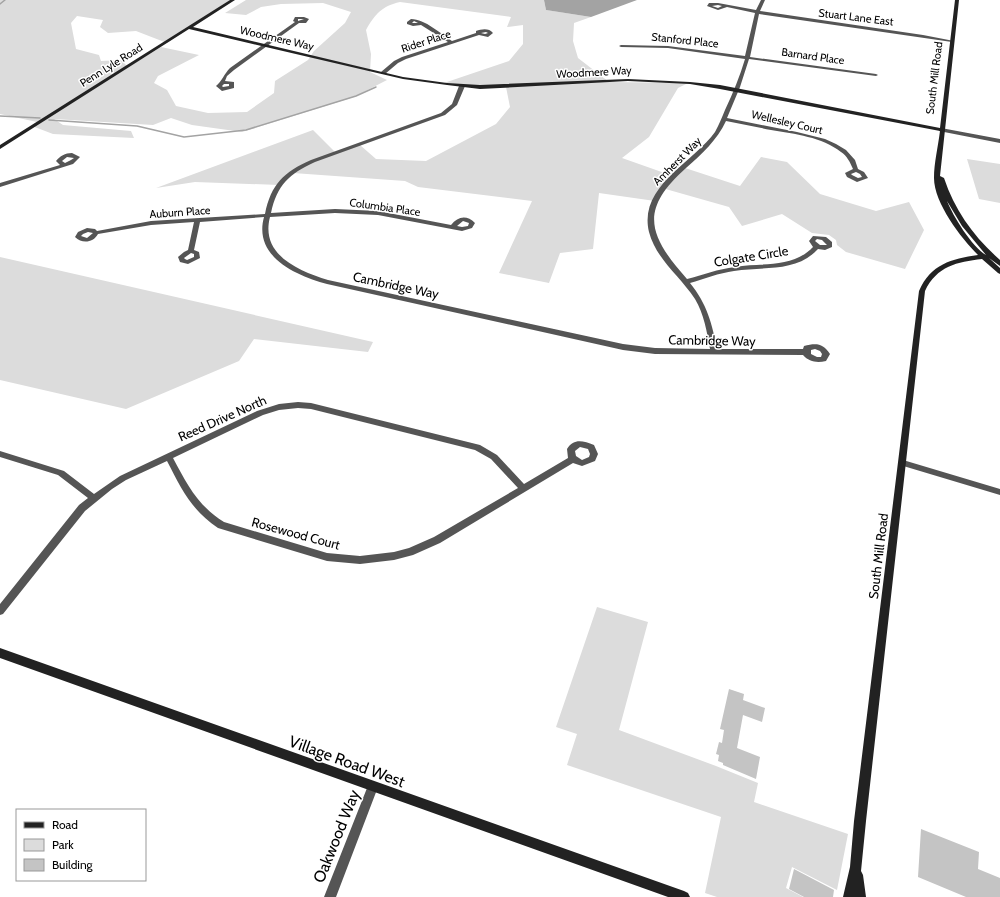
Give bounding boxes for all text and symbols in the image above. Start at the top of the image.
street label: Stuart Lane East [818,5,895,29]
street label: Woodmere Way [239,23,316,53]
street label: Rider Place [399,26,453,56]
street label: Stanford Place [651,30,720,51]
street label: Penn Lyle Road [77,40,145,90]
street label: South Mill Road [923,41,945,115]
street label: Barnard Place [781,45,846,67]
street label: Woodmere Way [556,63,632,81]
street label: Wellesley Court [750,107,824,137]
street label: Amherst Way [650,134,704,188]
street label: Columbia Place [349,195,422,219]
street label: Auburn Place [149,203,211,221]
street label: Colgate Circle [713,242,790,270]
street label: Cambridge Way [352,268,441,302]
street label: Cambridge Way [668,331,756,349]
street label: Reed Drive North [175,391,269,445]
street label: South Mill Road [865,512,891,600]
street label: Rosewood Court [250,514,343,553]
street label: Village Road West [286,732,408,791]
street label: Oakwood Way [309,787,364,885]
legend [16,809,146,881]
text: Road [52,817,78,832]
text: Park [52,837,74,852]
text: Building [52,857,94,872]

